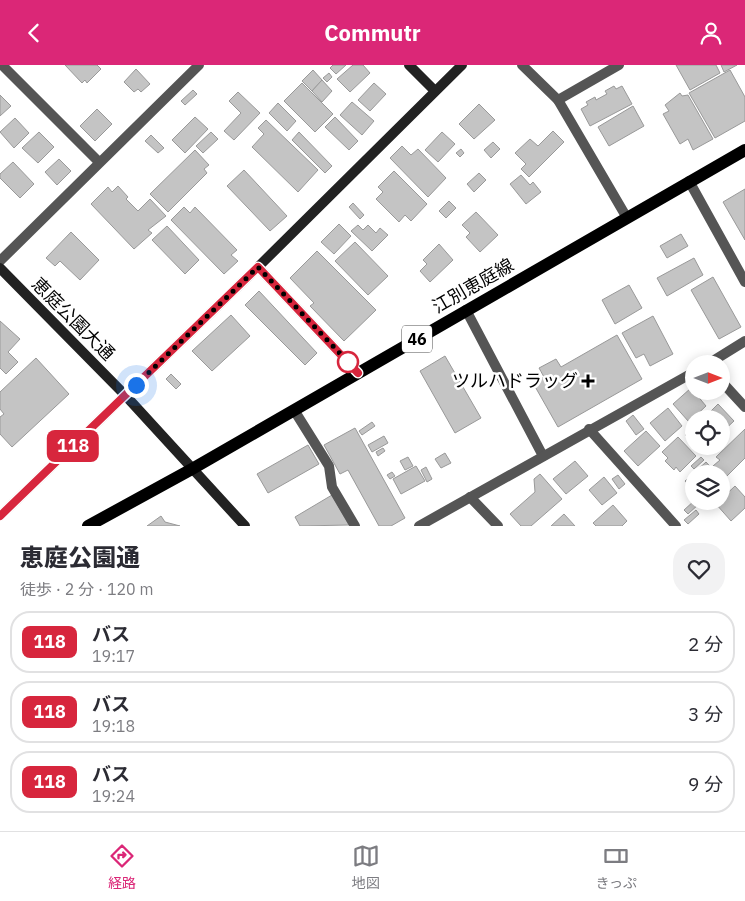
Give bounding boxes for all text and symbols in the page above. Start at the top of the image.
text: Commutr [324,18,421,47]
icon: back [20,19,48,47]
icon: person [697,19,725,47]
street label: 江別恵庭線 [428,253,517,318]
street label: 恵庭公園大通 [27,272,120,365]
road number: 46 [402,325,432,353]
unlabelled marker [337,351,359,373]
north arrow [685,355,730,400]
map controls [685,355,730,510]
place label: ツルハドラッグ [452,369,578,392]
your location [124,373,149,398]
marker: ツルハドラッグ [582,375,594,387]
button: locate [685,410,730,455]
line badge: 118 [44,430,102,462]
text: 118 [57,434,89,457]
button: layers [685,465,730,510]
text: 恵庭公園通 [20,541,140,573]
button: heart [673,543,725,595]
text: 徒歩 · 2 分 · 120 m [20,579,153,599]
text: バス [92,622,130,646]
text: 118 [33,630,66,653]
text: 2 分 [688,632,723,656]
text: 19:17 [92,646,135,666]
text: バス [92,692,130,716]
text: 118 [33,700,66,723]
text: 3 分 [688,702,723,726]
text: 19:18 [92,716,135,736]
text: バス [92,762,130,786]
text: 118 [33,770,66,793]
text: 9 分 [688,772,723,796]
text: 19:24 [92,786,135,806]
tab: 経路 [108,842,136,892]
tab: 地図 [352,842,380,892]
tab: きっぷ [596,842,637,892]

